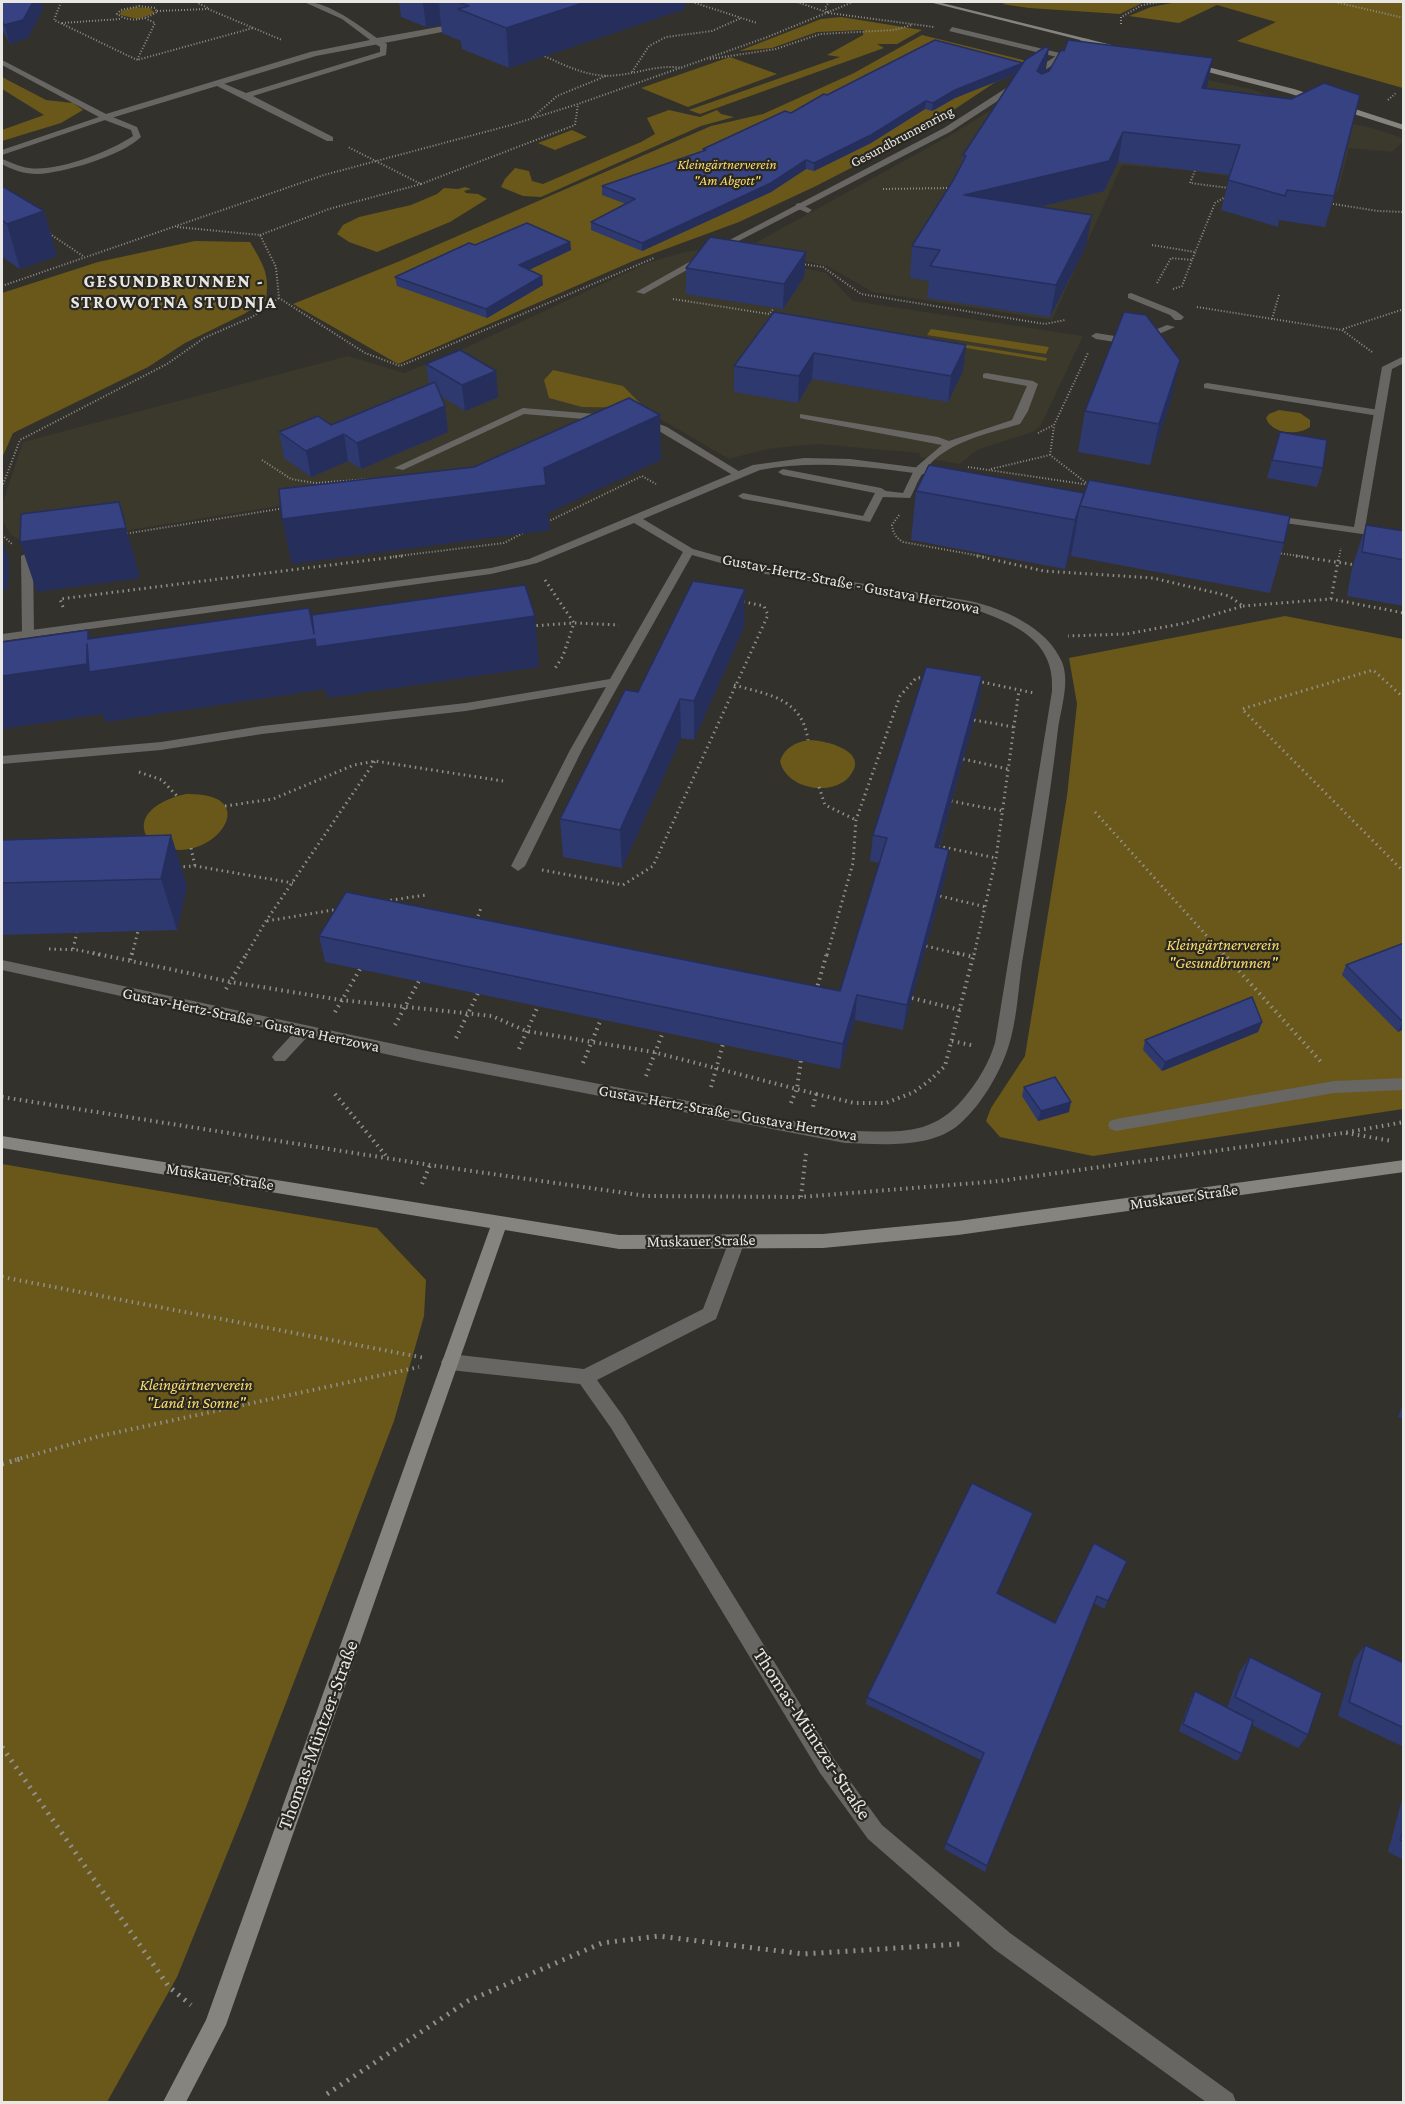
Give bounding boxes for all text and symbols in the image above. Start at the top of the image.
street label: Gesundbrunnenring [848,103,956,171]
park label: Kleingärtnerverein "Am Abgott" [678,157,776,190]
district label: GESUNDBRUNNEN - STROWOTNA STUDNJA [70,270,278,312]
street label: Gustav-Hertz-Straße - Gustava Hertzowa [720,550,982,618]
park label: Kleingärtnerverein "Gesundbrunnen" [1166,935,1280,973]
street label: Gustav-Hertz-Straße - Gustava Hertzowa [121,983,381,1057]
street label: Gustav-Hertz-Straße - Gustava Hertzowa [597,1081,859,1145]
street label: Muskauer Straße [165,1159,275,1195]
street label: Muskauer Straße [1129,1180,1239,1214]
street label: Muskauer Straße [646,1230,756,1252]
park label: Kleingärtnerverein "Land in Sonne" [139,1375,253,1413]
street label: Thomas-Müntzer-Straße [273,1637,363,1833]
street label: Thomas-Müntzer-Straße [747,1644,877,1824]

